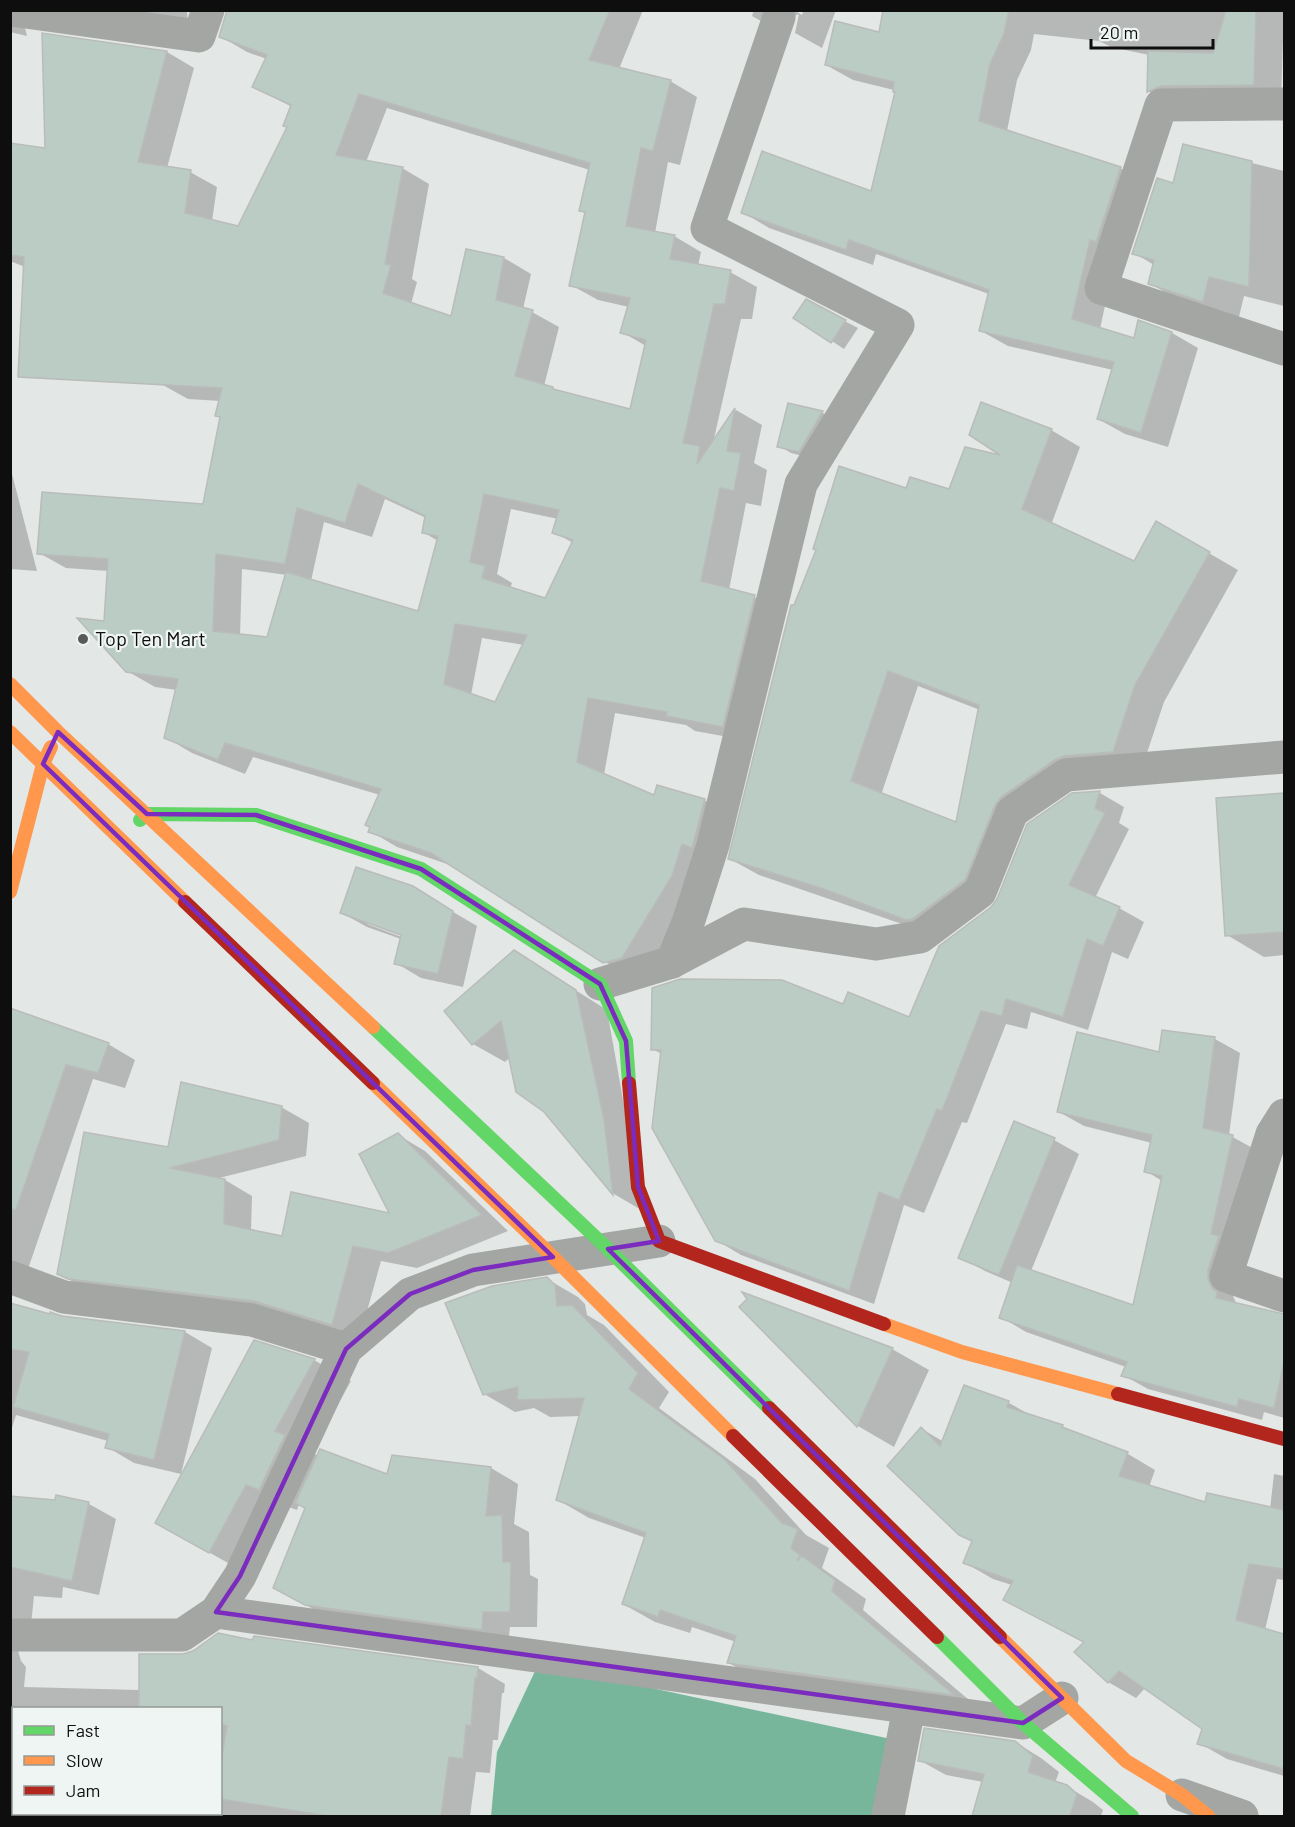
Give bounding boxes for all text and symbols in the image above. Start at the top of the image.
scale bar [1091,12,1212,50]
text: 20 m [1100,21,1138,43]
place label: Top Ten Mart [95,626,206,650]
marker: Top Ten Mart [76,632,90,646]
legend [12,1707,222,1815]
text: Fast [66,1719,100,1741]
text: Slow [66,1749,103,1771]
text: Jam [66,1779,100,1801]

